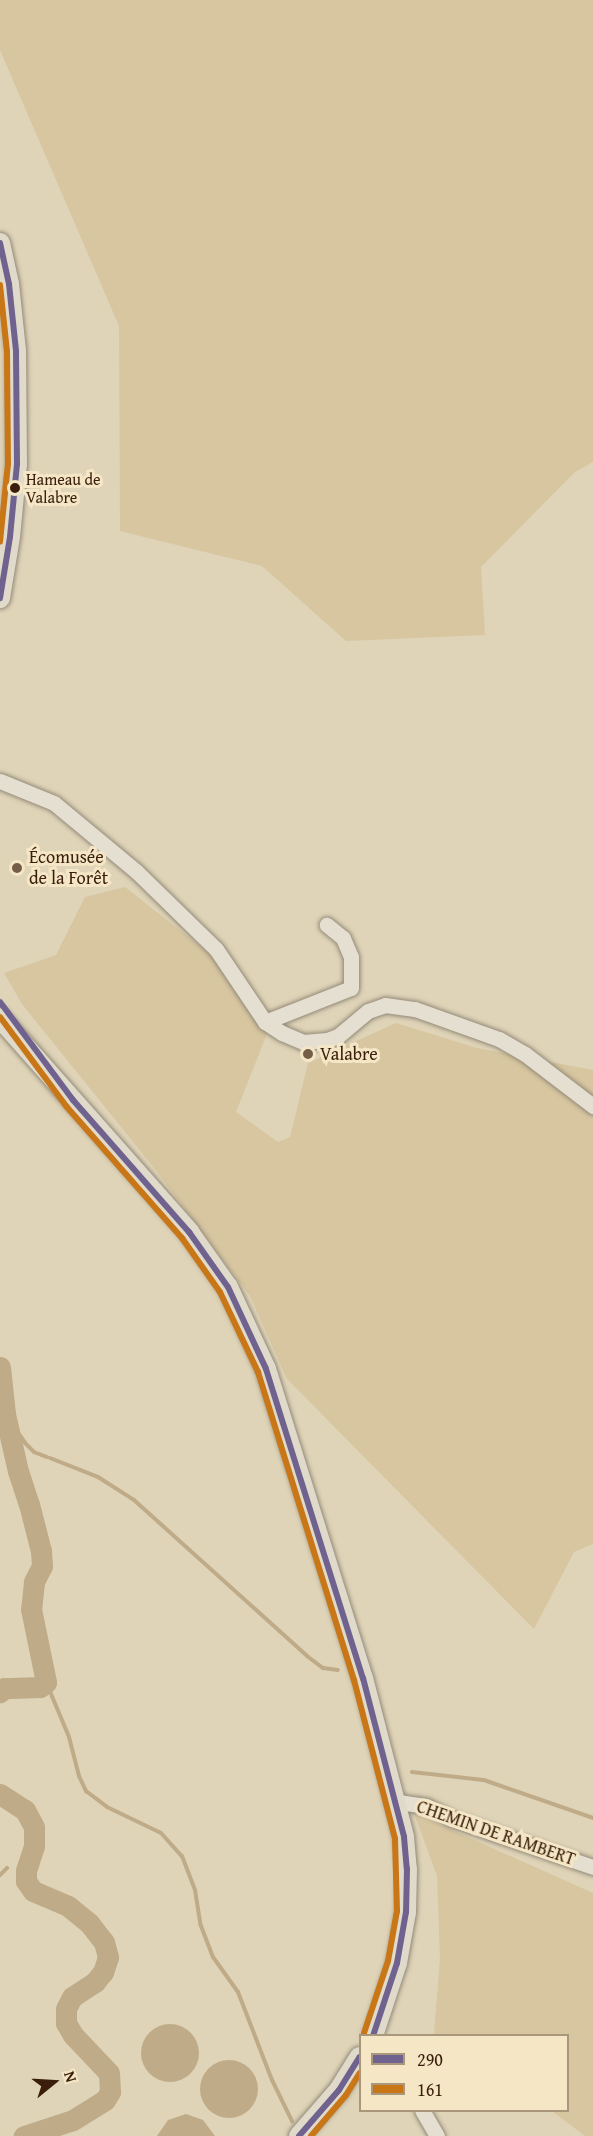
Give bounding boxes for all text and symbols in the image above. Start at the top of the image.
place label: Hameau de Valabre [26,469,101,507]
marker: Hameau de Valabre [9,482,21,494]
place label: Écomusée de la Forêt [29,847,108,890]
marker: Écomusée de la Forêt [10,861,24,875]
place label: Valabre [320,1043,378,1065]
marker: Valabre [301,1047,315,1061]
street label: CHEMIN DE RAMBERT [414,1796,578,1870]
legend [359,2034,569,2112]
text: 290 [417,2046,443,2073]
north arrow [24,2052,84,2112]
text: N [58,2068,84,2085]
text: 161 [417,2076,443,2103]

